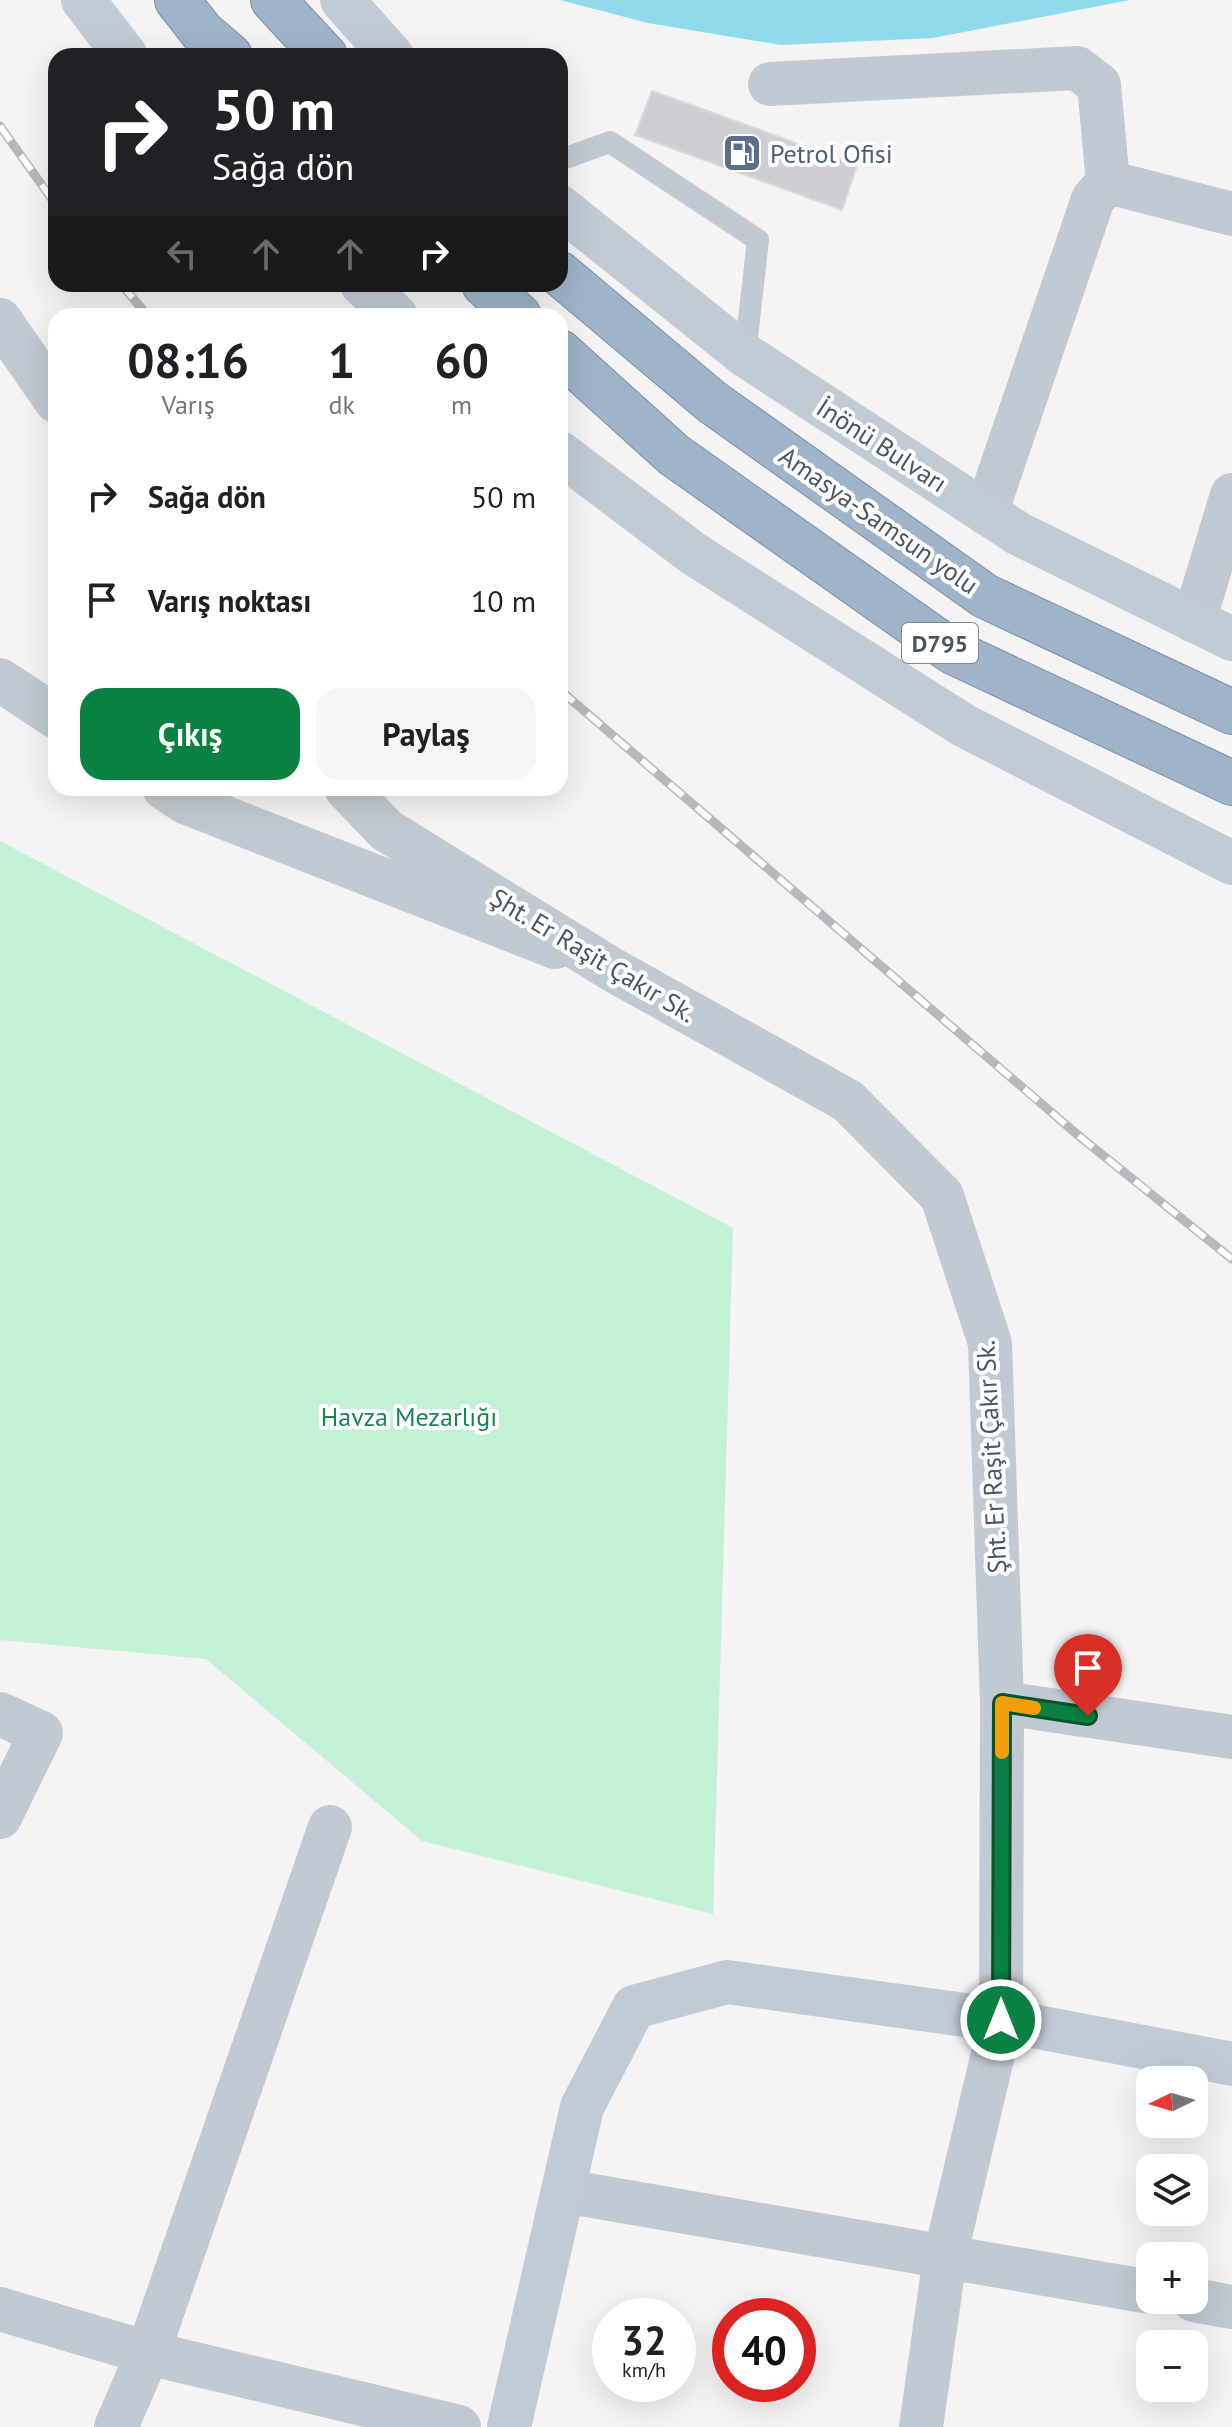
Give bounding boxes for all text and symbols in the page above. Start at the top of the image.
text: 50 m [212,73,335,145]
icon: right [80,80,184,184]
fuel station icon: Petrol Ofisi [721,132,763,174]
place label: Petrol Ofisi [770,137,893,170]
text: Sağa dön [212,143,354,190]
icon: left [160,232,204,276]
icon: ahead [244,232,288,276]
icon: ahead [328,232,372,276]
icon: right [412,232,456,276]
text: 08:16 [127,329,249,391]
text: 1 [328,329,355,391]
text: 60 [434,329,489,391]
text: Varış [161,388,215,421]
text: dk [328,388,355,421]
text: m [451,388,472,421]
street label: İnönü Bulvarı [811,391,953,499]
street label: Amasya-Samsun yolu [773,439,985,601]
icon: right [80,474,124,518]
text: Sağa dön [148,477,266,516]
text: 50 m [471,477,536,516]
icon: arrive [80,578,124,622]
text: Varış noktası [148,581,311,620]
text: 10 m [471,581,536,620]
road number: D795 [902,623,978,663]
button: Çıkış [80,688,300,780]
button: Paylaş [316,688,536,780]
street label: Şht. Er Raşit Çakır Sk. [484,881,702,1029]
street label: Şht. Er Raşit Çakır Sk. [968,1340,1014,1574]
park label: Havza Mezarlığı [321,1400,497,1433]
pin [1054,1634,1122,1716]
icon: arrive [1066,1646,1110,1690]
position arrow [959,1978,1043,2062]
north arrow [1136,2066,1208,2138]
map controls [1136,2066,1208,2402]
button: layers [1136,2154,1208,2226]
button: + [1136,2242,1208,2314]
speed limit sign: 40 [712,2298,816,2402]
text: 32 [621,2314,667,2366]
button: − [1136,2330,1208,2402]
text: km/h [622,2357,666,2383]

